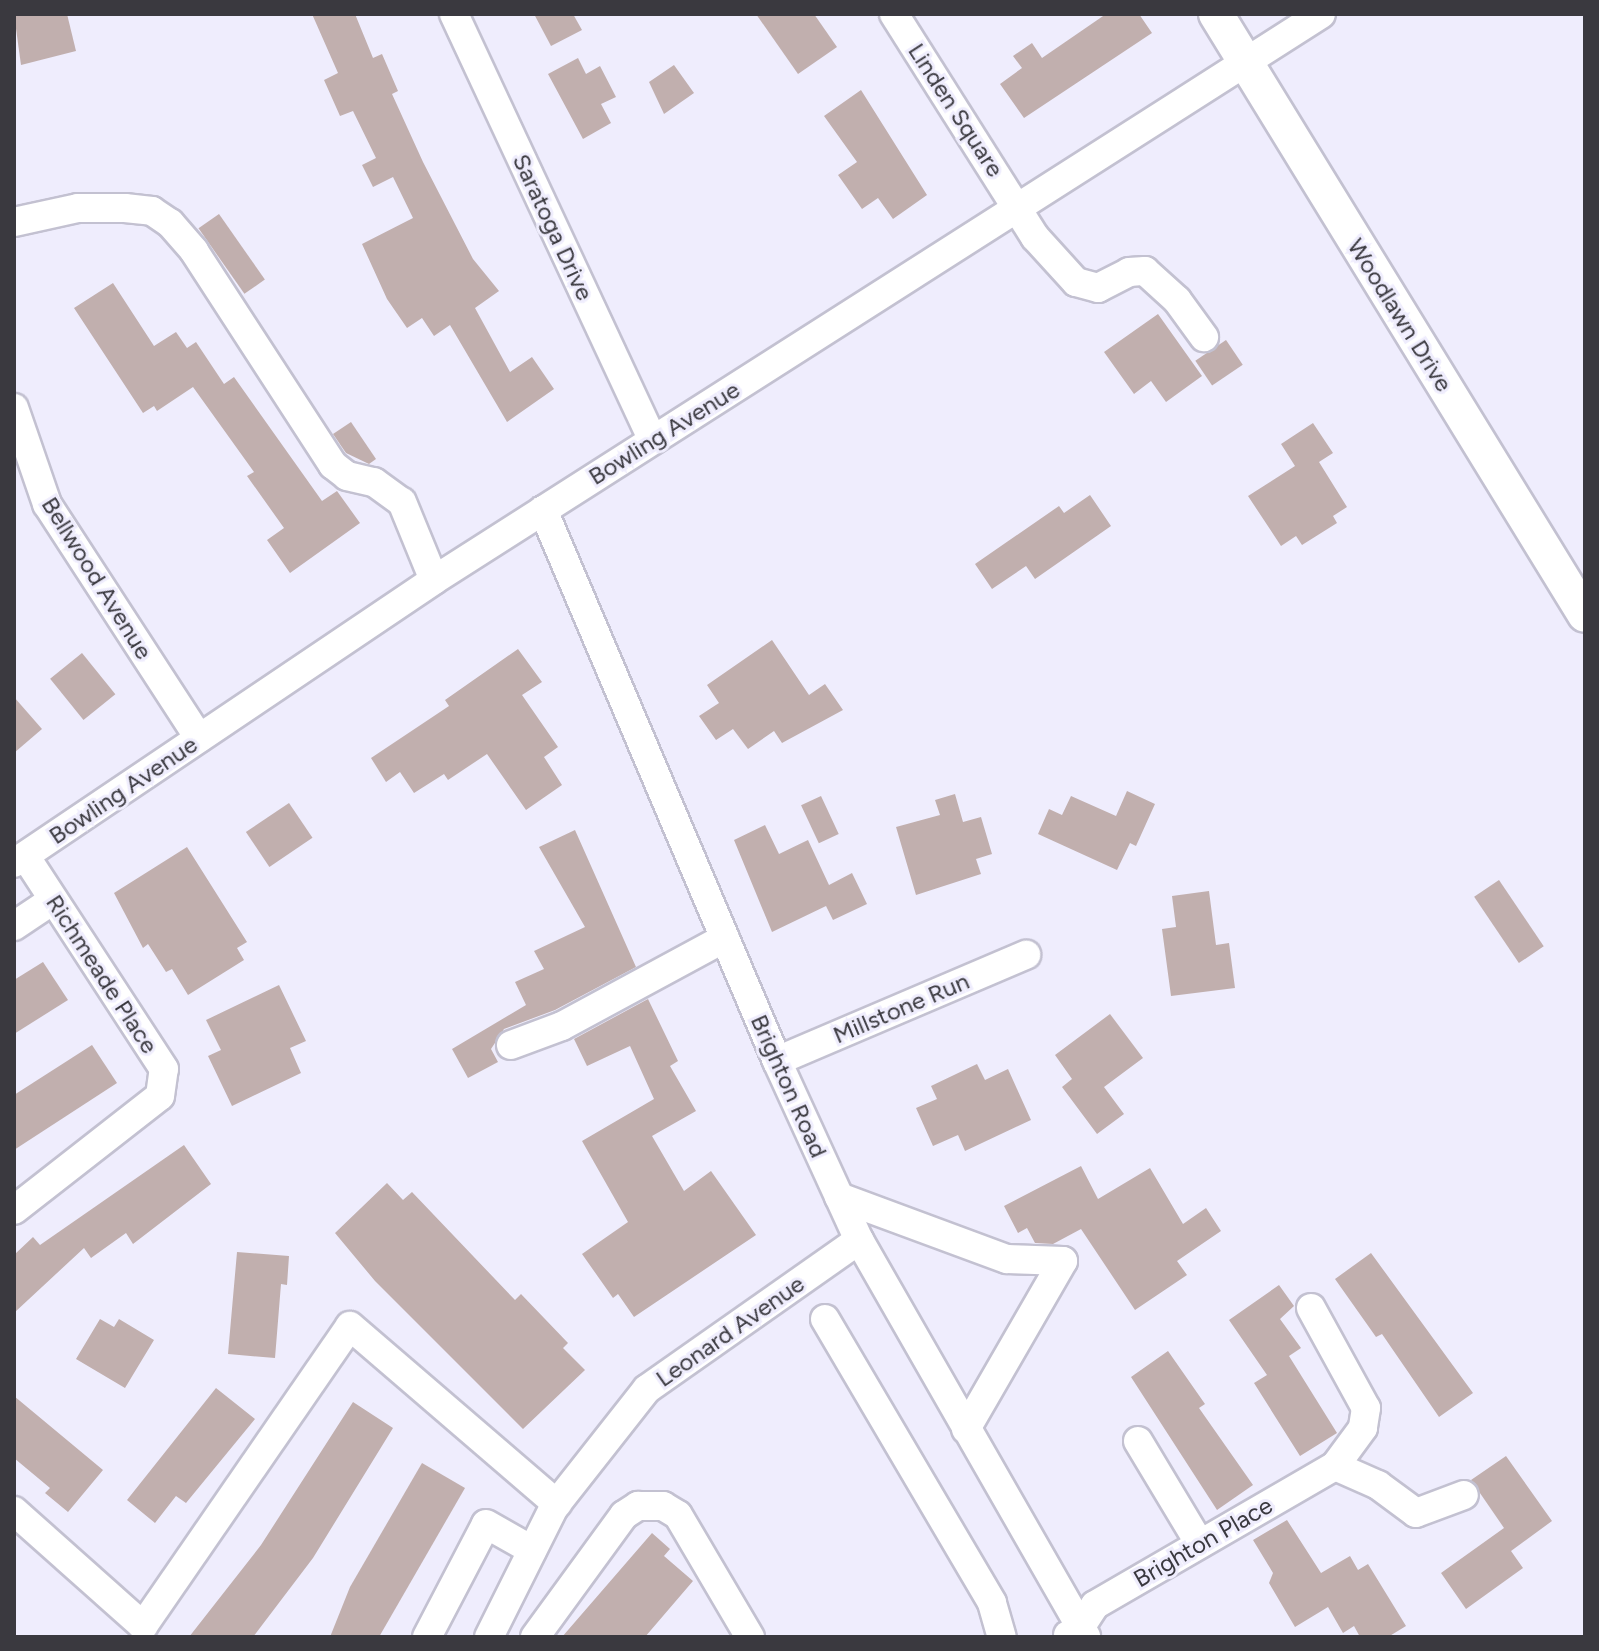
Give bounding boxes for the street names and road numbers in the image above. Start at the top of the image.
street label: Linden Square [902,38,1010,182]
street label: Saratoga Drive [507,149,599,305]
street label: Woodlawn Drive [1341,233,1459,397]
street label: Bowling Avenue [583,375,745,491]
street label: Bellwood Avenue [36,492,158,664]
street label: Bowling Avenue [43,730,203,850]
street label: Richmeade Place [40,889,164,1059]
street label: Millstone Run [829,966,973,1050]
street label: Brighton Road [745,1010,833,1162]
street label: Leonard Avenue [650,1269,810,1393]
street label: Brighton Place [1128,1491,1278,1593]

